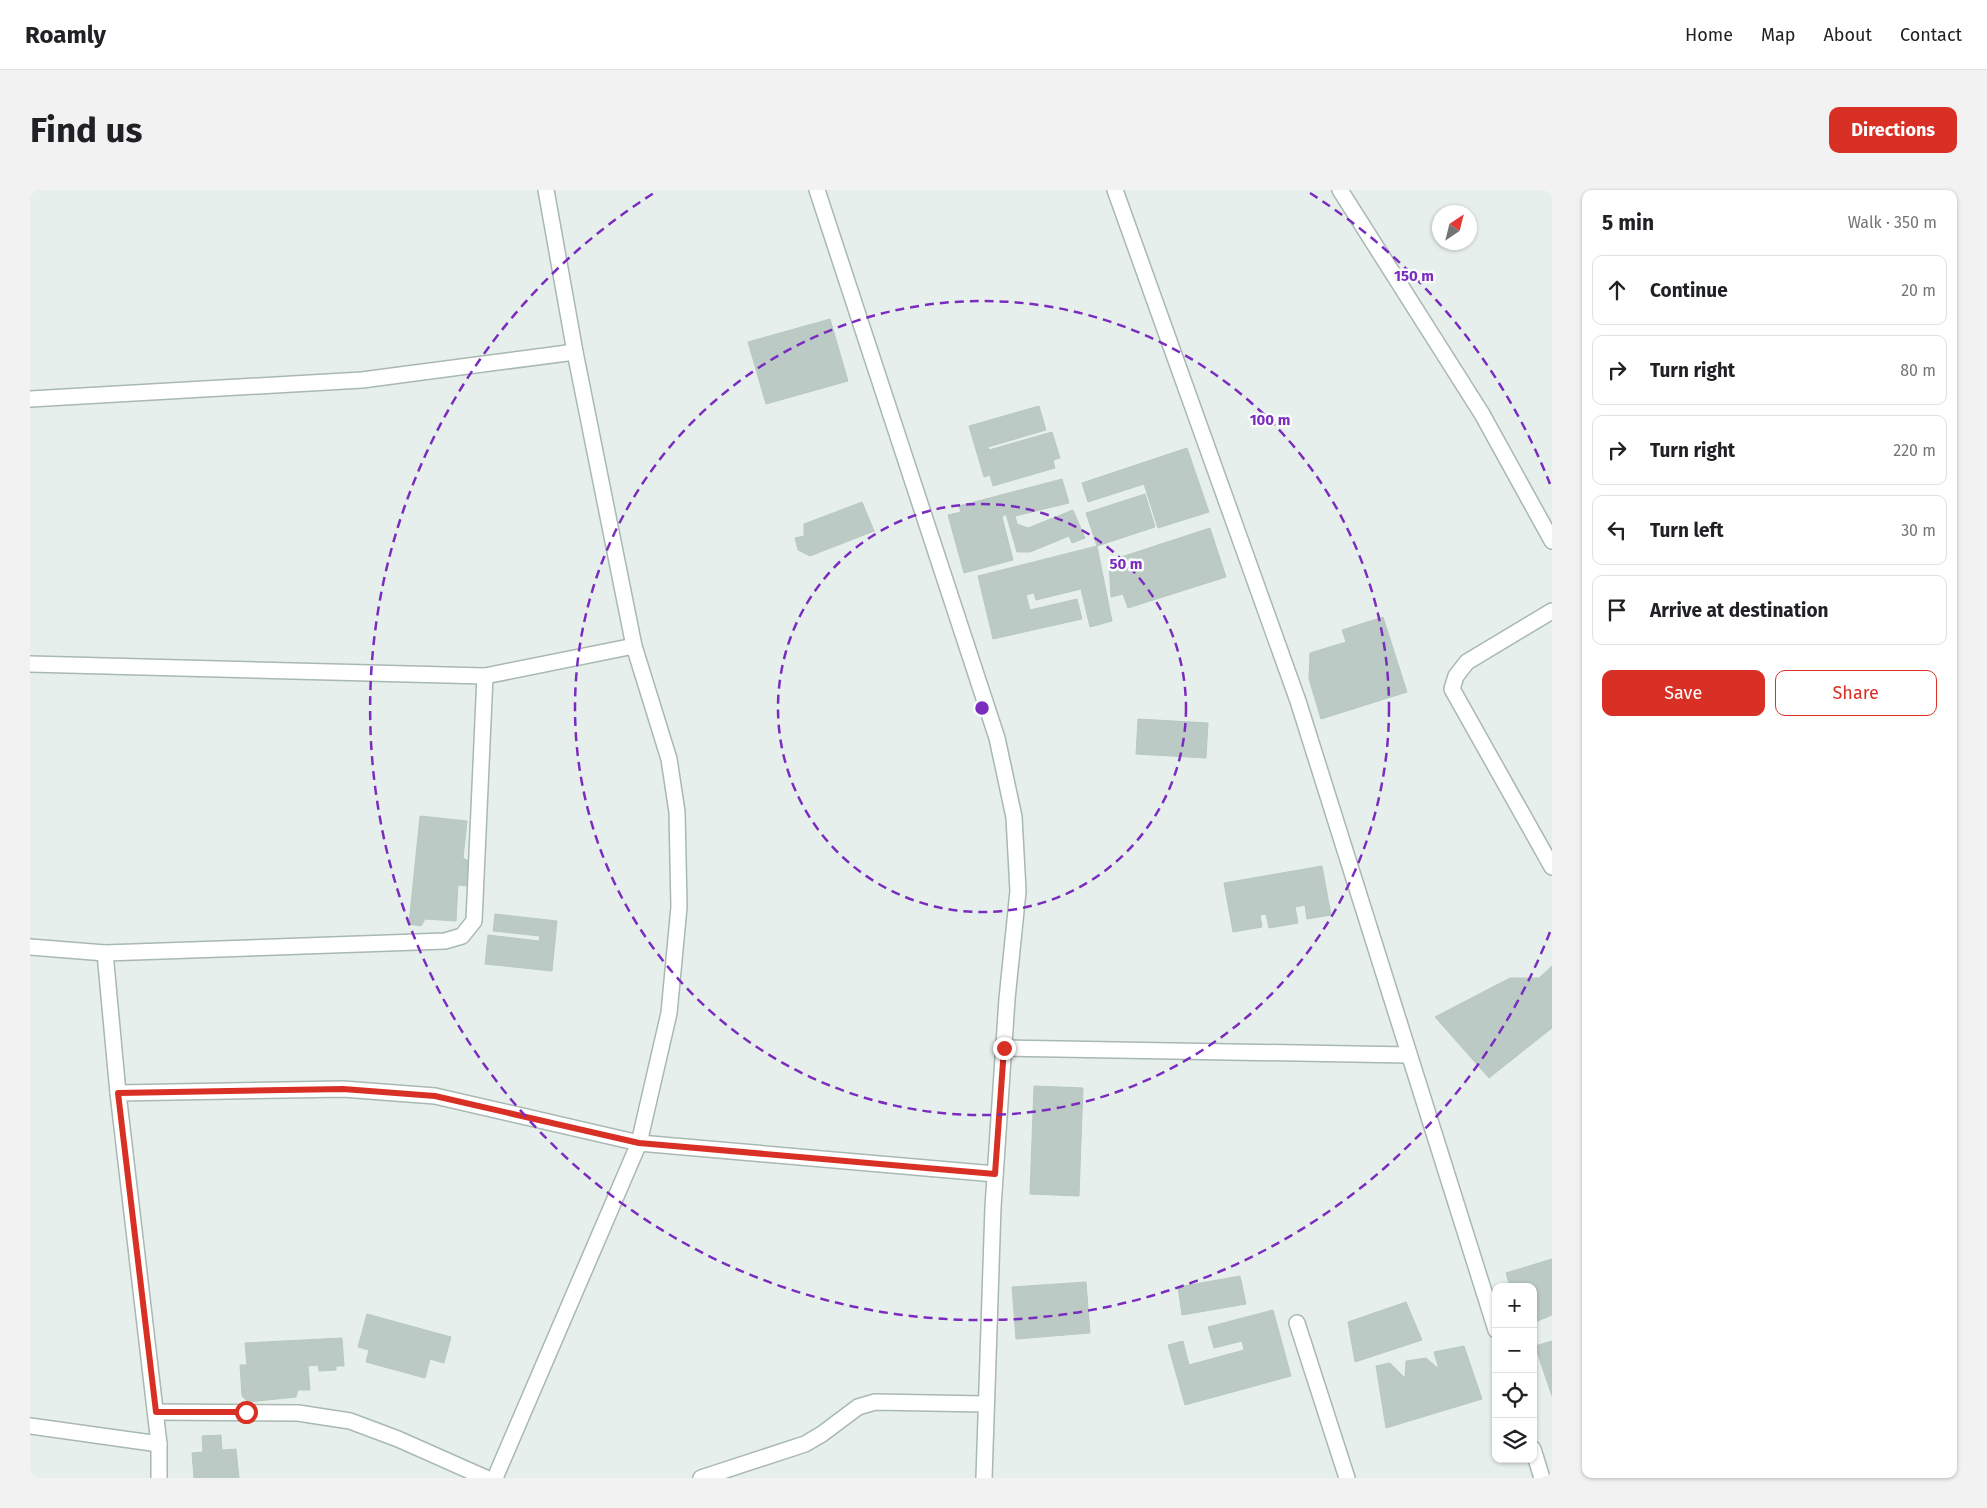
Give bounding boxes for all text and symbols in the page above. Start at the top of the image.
text: Roamly [25,21,106,49]
text: Home [1685,24,1733,46]
text: Map [1761,24,1795,46]
text: About [1823,24,1872,46]
text: Contact [1900,24,1962,46]
button: Directions [1829,107,1957,153]
text: Find us [30,109,142,151]
north arrow [1432,205,1477,250]
text: 5 min [1602,210,1654,236]
text: Walk · 350 m [1848,213,1937,232]
text: 150 m [1394,267,1434,285]
icon: ahead [1603,276,1631,304]
text: Continue [1650,279,1728,302]
text: 20 m [1901,281,1936,300]
icon: right [1603,356,1631,384]
text: Turn right [1650,359,1735,382]
text: 80 m [1900,361,1936,380]
text: 100 m [1250,411,1290,429]
icon: right [1603,436,1631,464]
text: Turn right [1650,439,1735,462]
text: 220 m [1893,441,1936,460]
icon: left [1603,516,1631,544]
text: Turn left [1650,519,1724,542]
text: 30 m [1901,521,1936,540]
text: 50 m [1109,555,1143,573]
icon: arrive [1603,596,1631,624]
text: Arrive at destination [1650,599,1829,622]
button: Save [1602,670,1765,716]
button: Share [1775,670,1937,716]
centre of rings [973,699,991,717]
route end [993,1037,1016,1060]
map controls [1492,1283,1537,1463]
button: + [1492,1283,1537,1328]
button: − [1492,1328,1537,1373]
button: locate [1492,1373,1537,1418]
route start [235,1401,258,1424]
button: layers [1492,1418,1537,1463]

